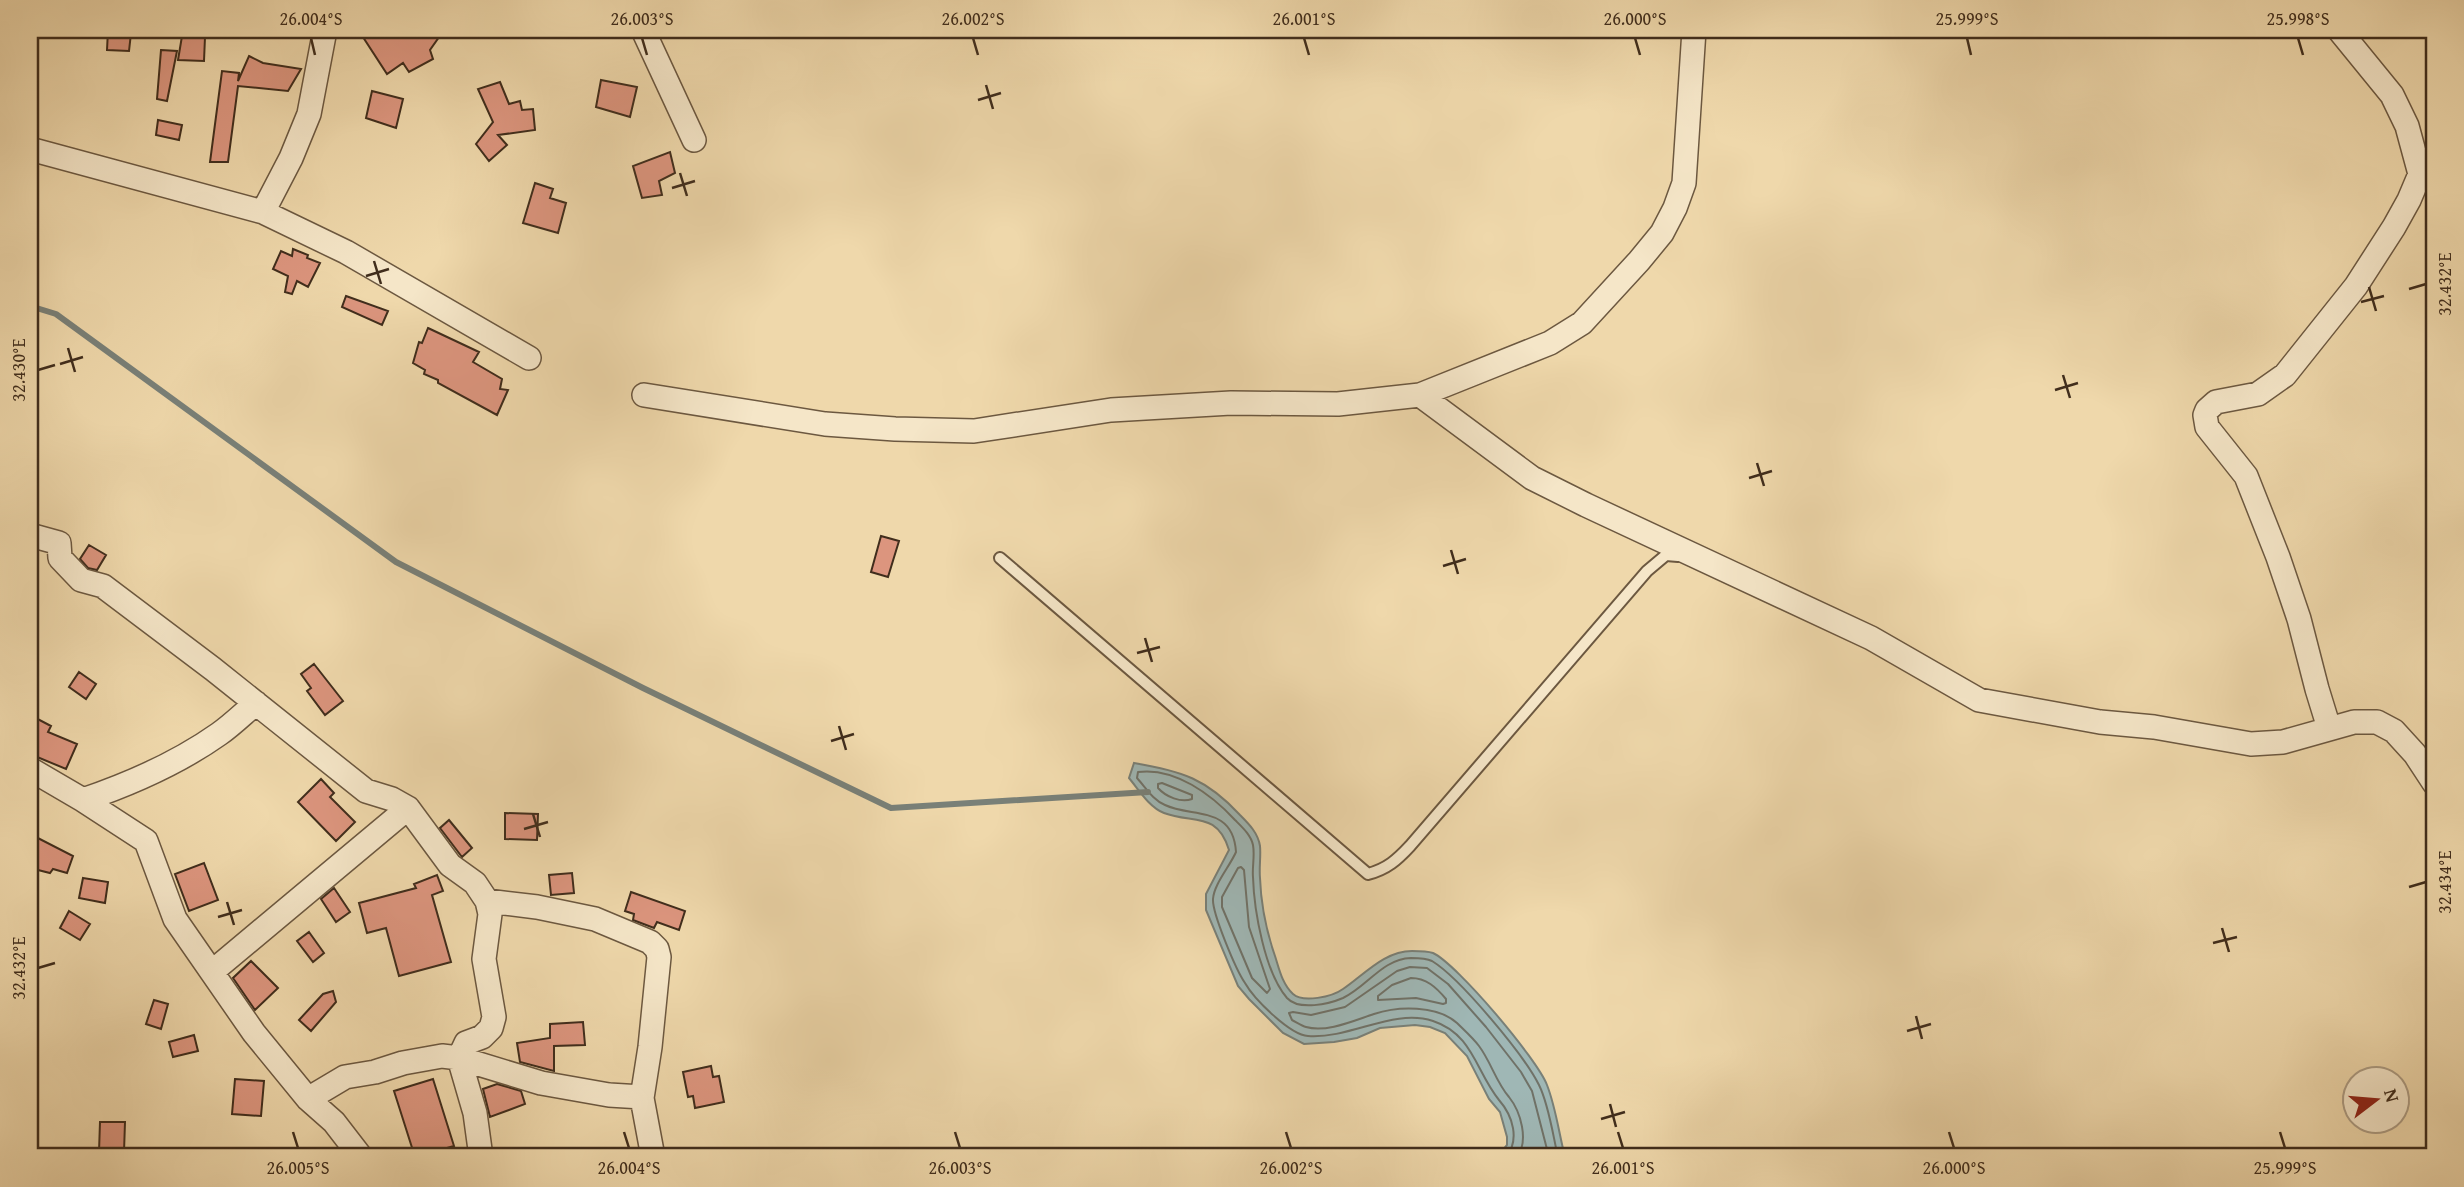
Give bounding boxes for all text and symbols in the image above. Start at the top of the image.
text: 26.004°S [280,5,343,32]
text: 26.003°S [611,5,674,32]
text: 26.002°S [942,5,1005,32]
text: 26.001°S [1273,5,1336,32]
text: 26.000°S [1604,5,1667,32]
text: 25.999°S [1936,5,1999,32]
text: 25.998°S [2267,5,2330,32]
text: 32.432°E [2431,252,2458,316]
text: 32.430°E [5,338,32,402]
text: 32.434°E [2431,850,2458,914]
text: 32.432°E [5,936,32,1000]
north arrow [2342,1064,2412,1134]
text: N [2377,1085,2408,1106]
text: 26.005°S [267,1154,330,1181]
text: 26.004°S [598,1154,661,1181]
text: 26.003°S [929,1154,992,1181]
text: 26.002°S [1260,1154,1323,1181]
text: 26.001°S [1592,1154,1655,1181]
text: 26.000°S [1923,1154,1986,1181]
text: 25.999°S [2254,1154,2317,1181]

